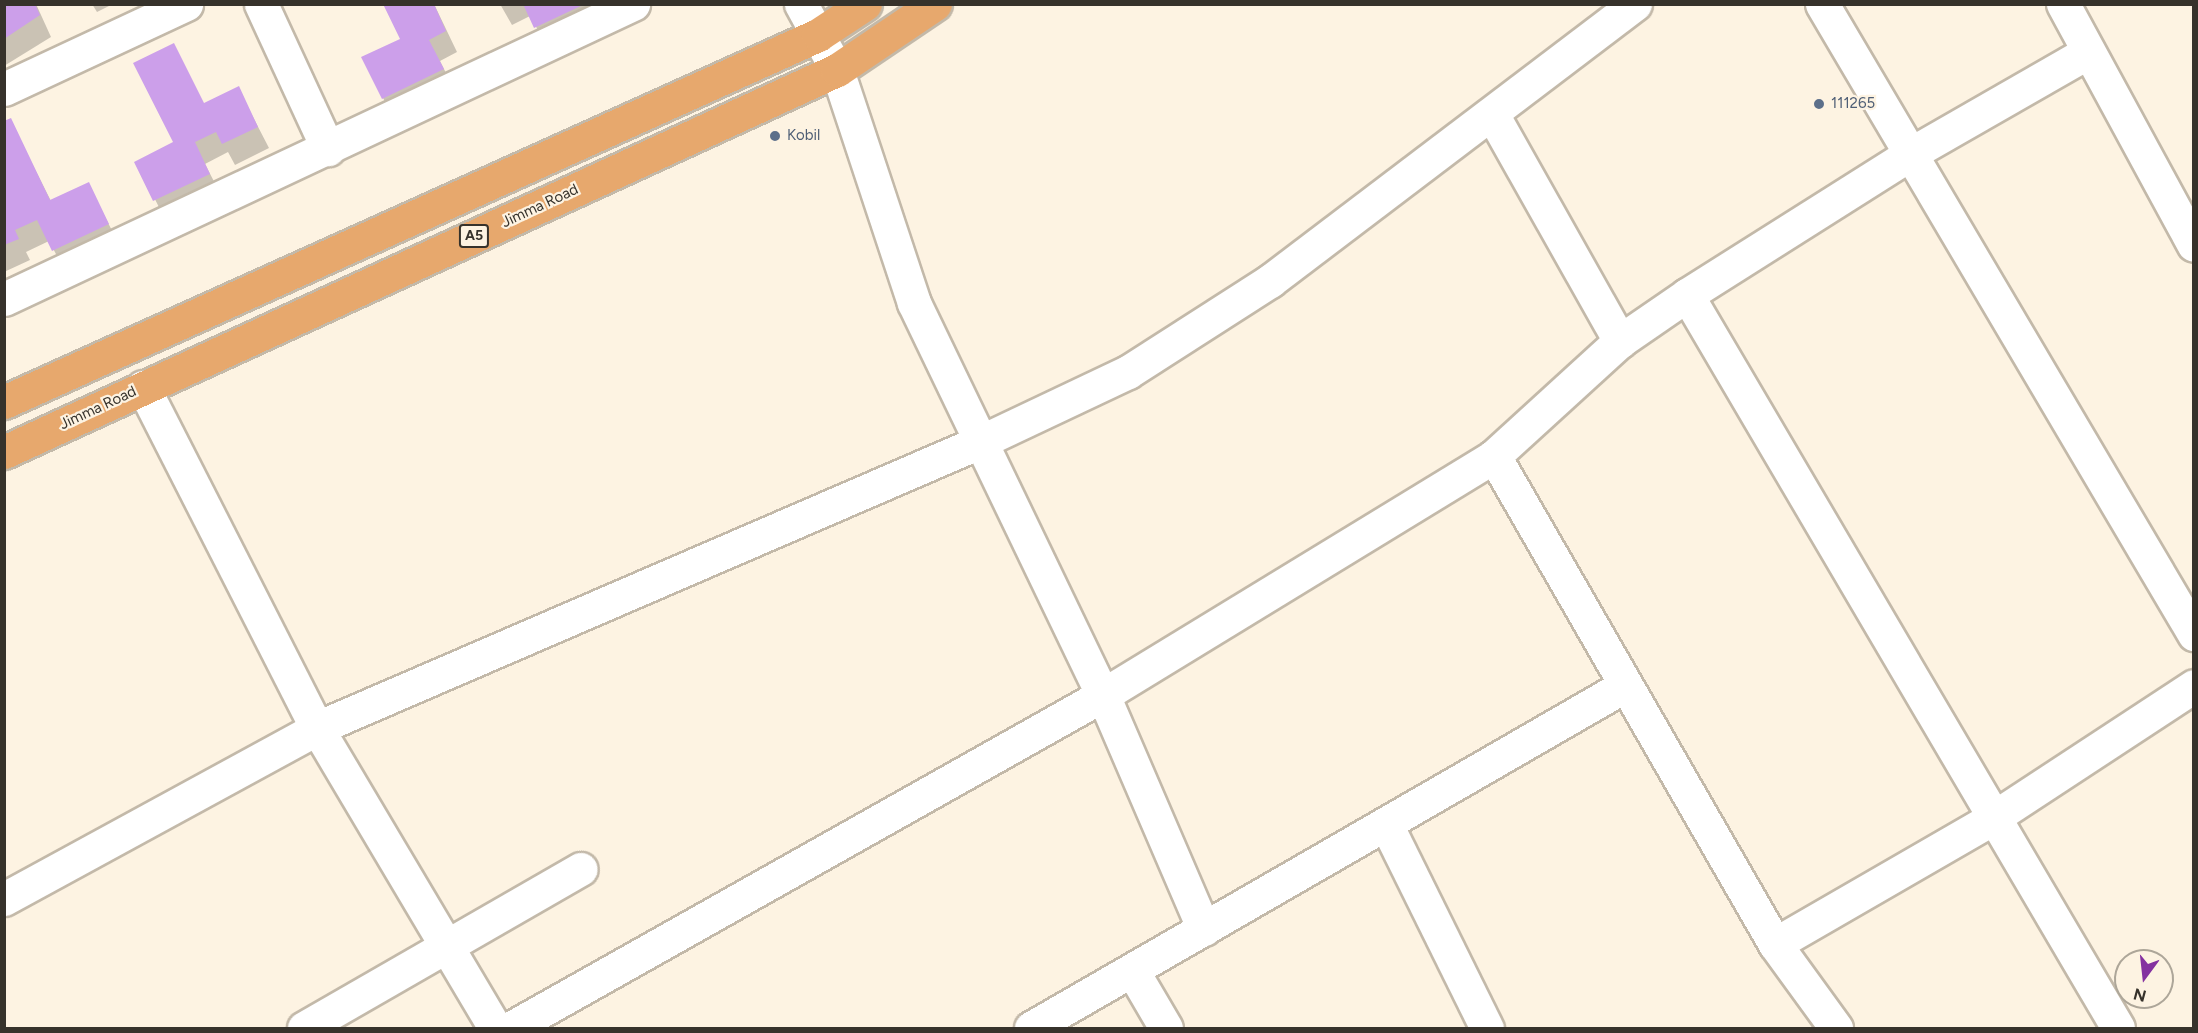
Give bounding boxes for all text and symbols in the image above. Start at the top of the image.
place label: 111265 [1831,95,1875,113]
marker: 111265 [1812,97,1826,111]
place label: Kobil [787,127,820,145]
marker: Kobil [768,129,782,143]
street label: Jimma Road [499,180,581,232]
road number: A5 [458,225,490,247]
street label: Jimma Road [57,382,139,434]
north arrow [2114,949,2174,1009]
text: N [2131,984,2148,1006]

